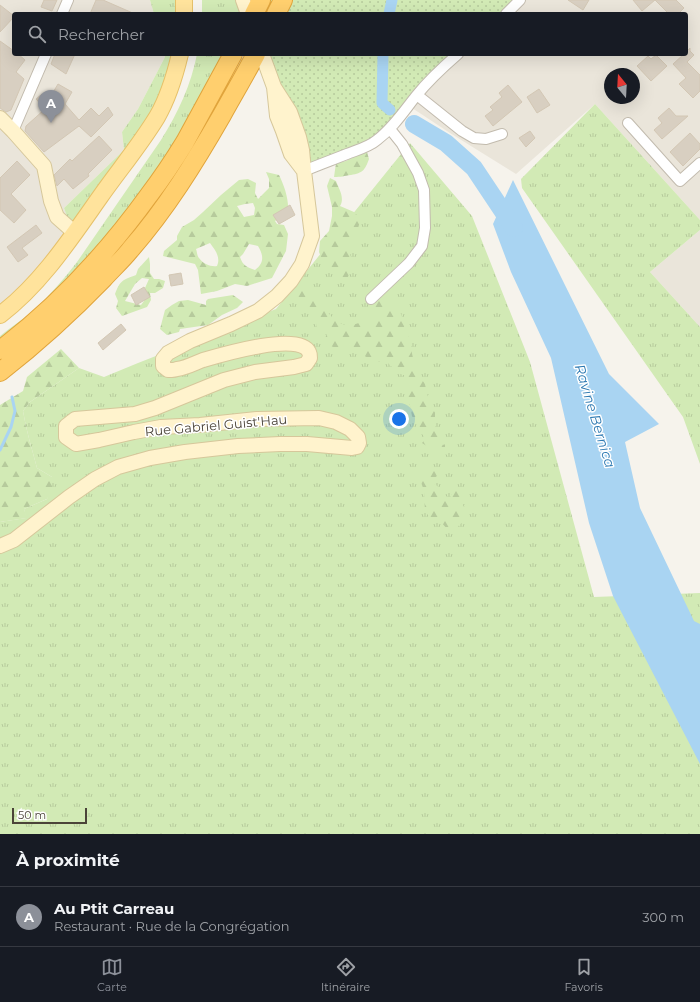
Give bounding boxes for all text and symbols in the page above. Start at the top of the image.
search box [12,12,688,56]
icon: search [26,23,48,45]
text: Rechercher [58,25,145,44]
north arrow [604,68,640,104]
pin: A [38,90,64,123]
water label: Ravine Bernica [571,362,619,470]
your location [389,409,409,429]
street label: Rue Gabriel Guist'Hau [144,411,288,439]
scale bar [12,806,87,825]
text: 50 m [18,808,46,822]
text: À proximité [16,850,120,870]
text: Au Ptit Carreau [54,899,174,918]
text: A [24,909,34,925]
text: 300 m [642,909,684,925]
text: Restaurant · Rue de la Congrégation [54,918,290,934]
tab: Carte [97,956,127,994]
tab: Itinéraire [321,956,370,994]
tab: Favoris [564,956,603,994]

